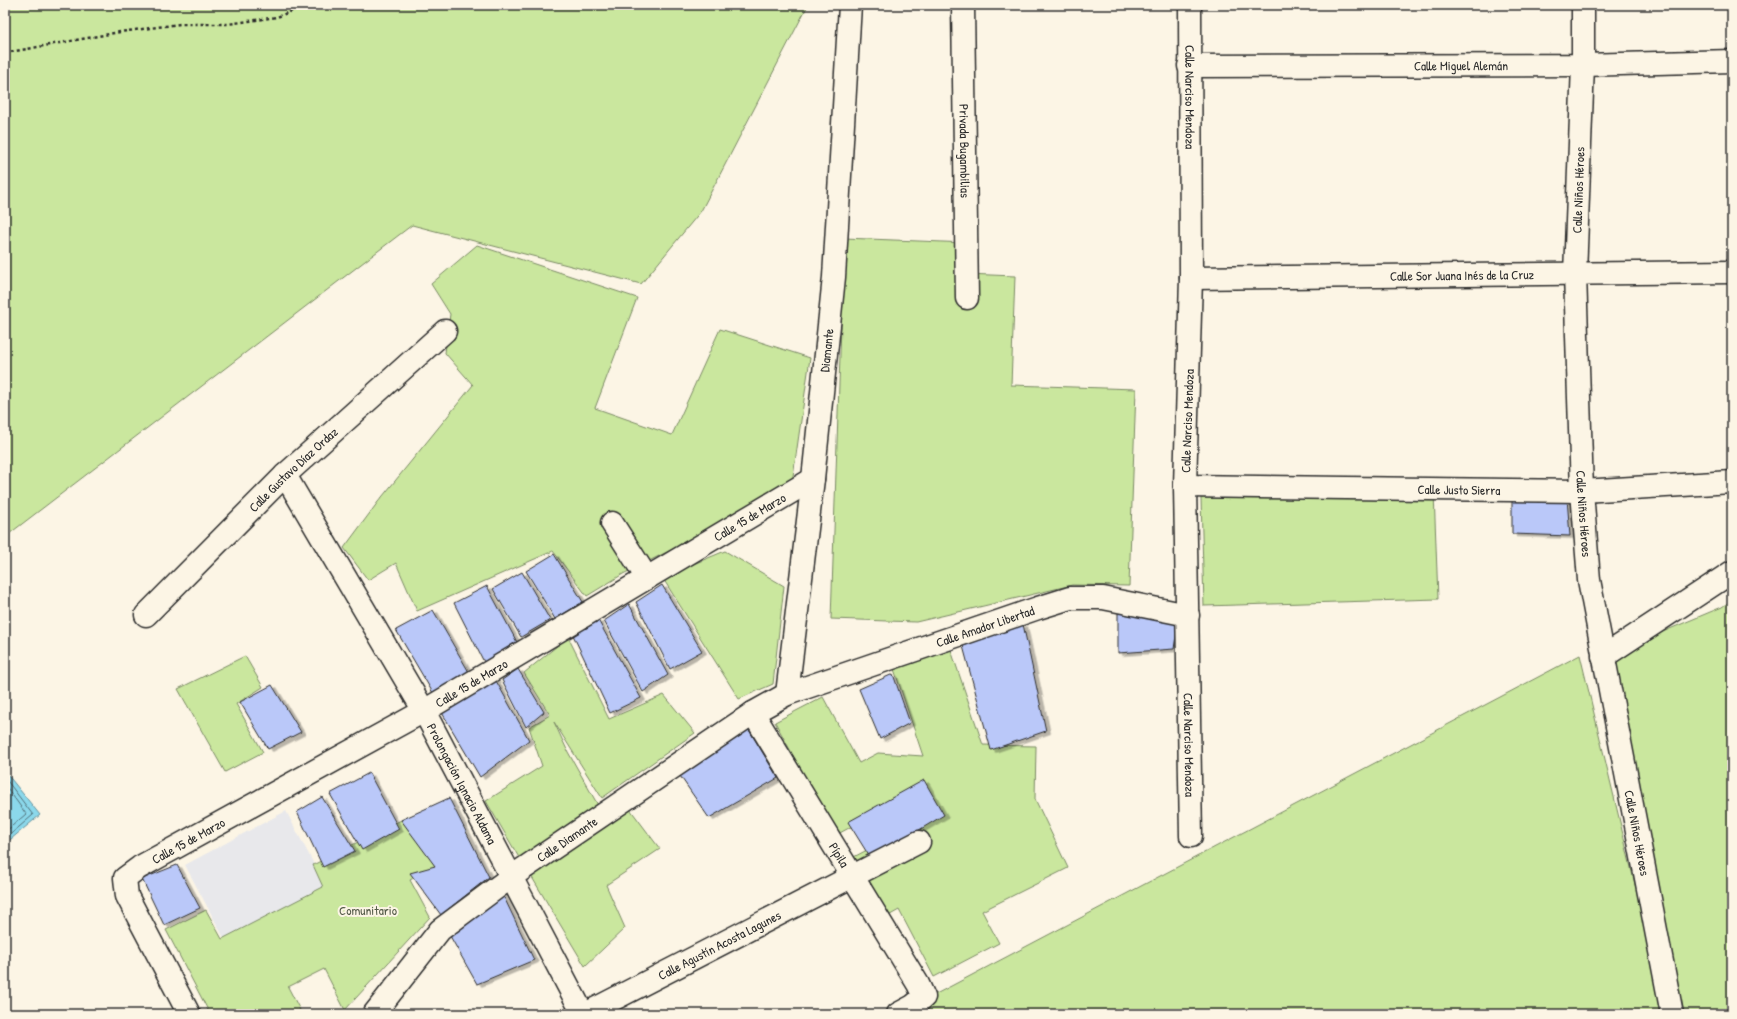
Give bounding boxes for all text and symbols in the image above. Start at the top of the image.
street label: Calle Narciso Mendoza [1181,45,1200,149]
street label: Calle Miguel Alemán [1414,56,1508,74]
street label: Privada Bugambilias [955,104,975,198]
street label: Calle Niños Héroes [1567,146,1589,234]
street label: Calle Sor Juana Inés de la Cruz [1390,265,1535,285]
street label: Diamante [815,328,838,373]
street label: Calle Narciso Mendoza [1176,369,1198,473]
street label: Calle Gustavo Díaz Ordaz [244,423,342,516]
street label: Calle Niños Héroes [1572,470,1596,558]
street label: Calle Justo Sierra [1417,480,1501,499]
street label: Calle 15 de Marzo [710,488,789,545]
street label: Calle Amador Libertad [934,601,1036,651]
street label: Calle 15 de Marzo [432,654,511,711]
street label: Calle Narciso Mendoza [1180,693,1199,797]
street label: Prolongación Ignacio Aldama [423,720,501,847]
street label: Calle Niños Héroes [1620,789,1654,877]
street label: Calle Diamante [533,812,601,866]
street label: Calle 15 de Marzo [148,813,228,868]
street label: Pípila [825,839,854,871]
park label: Comunitario [339,901,397,919]
street label: Calle Agustín Acosta Lagunes [655,906,784,984]

